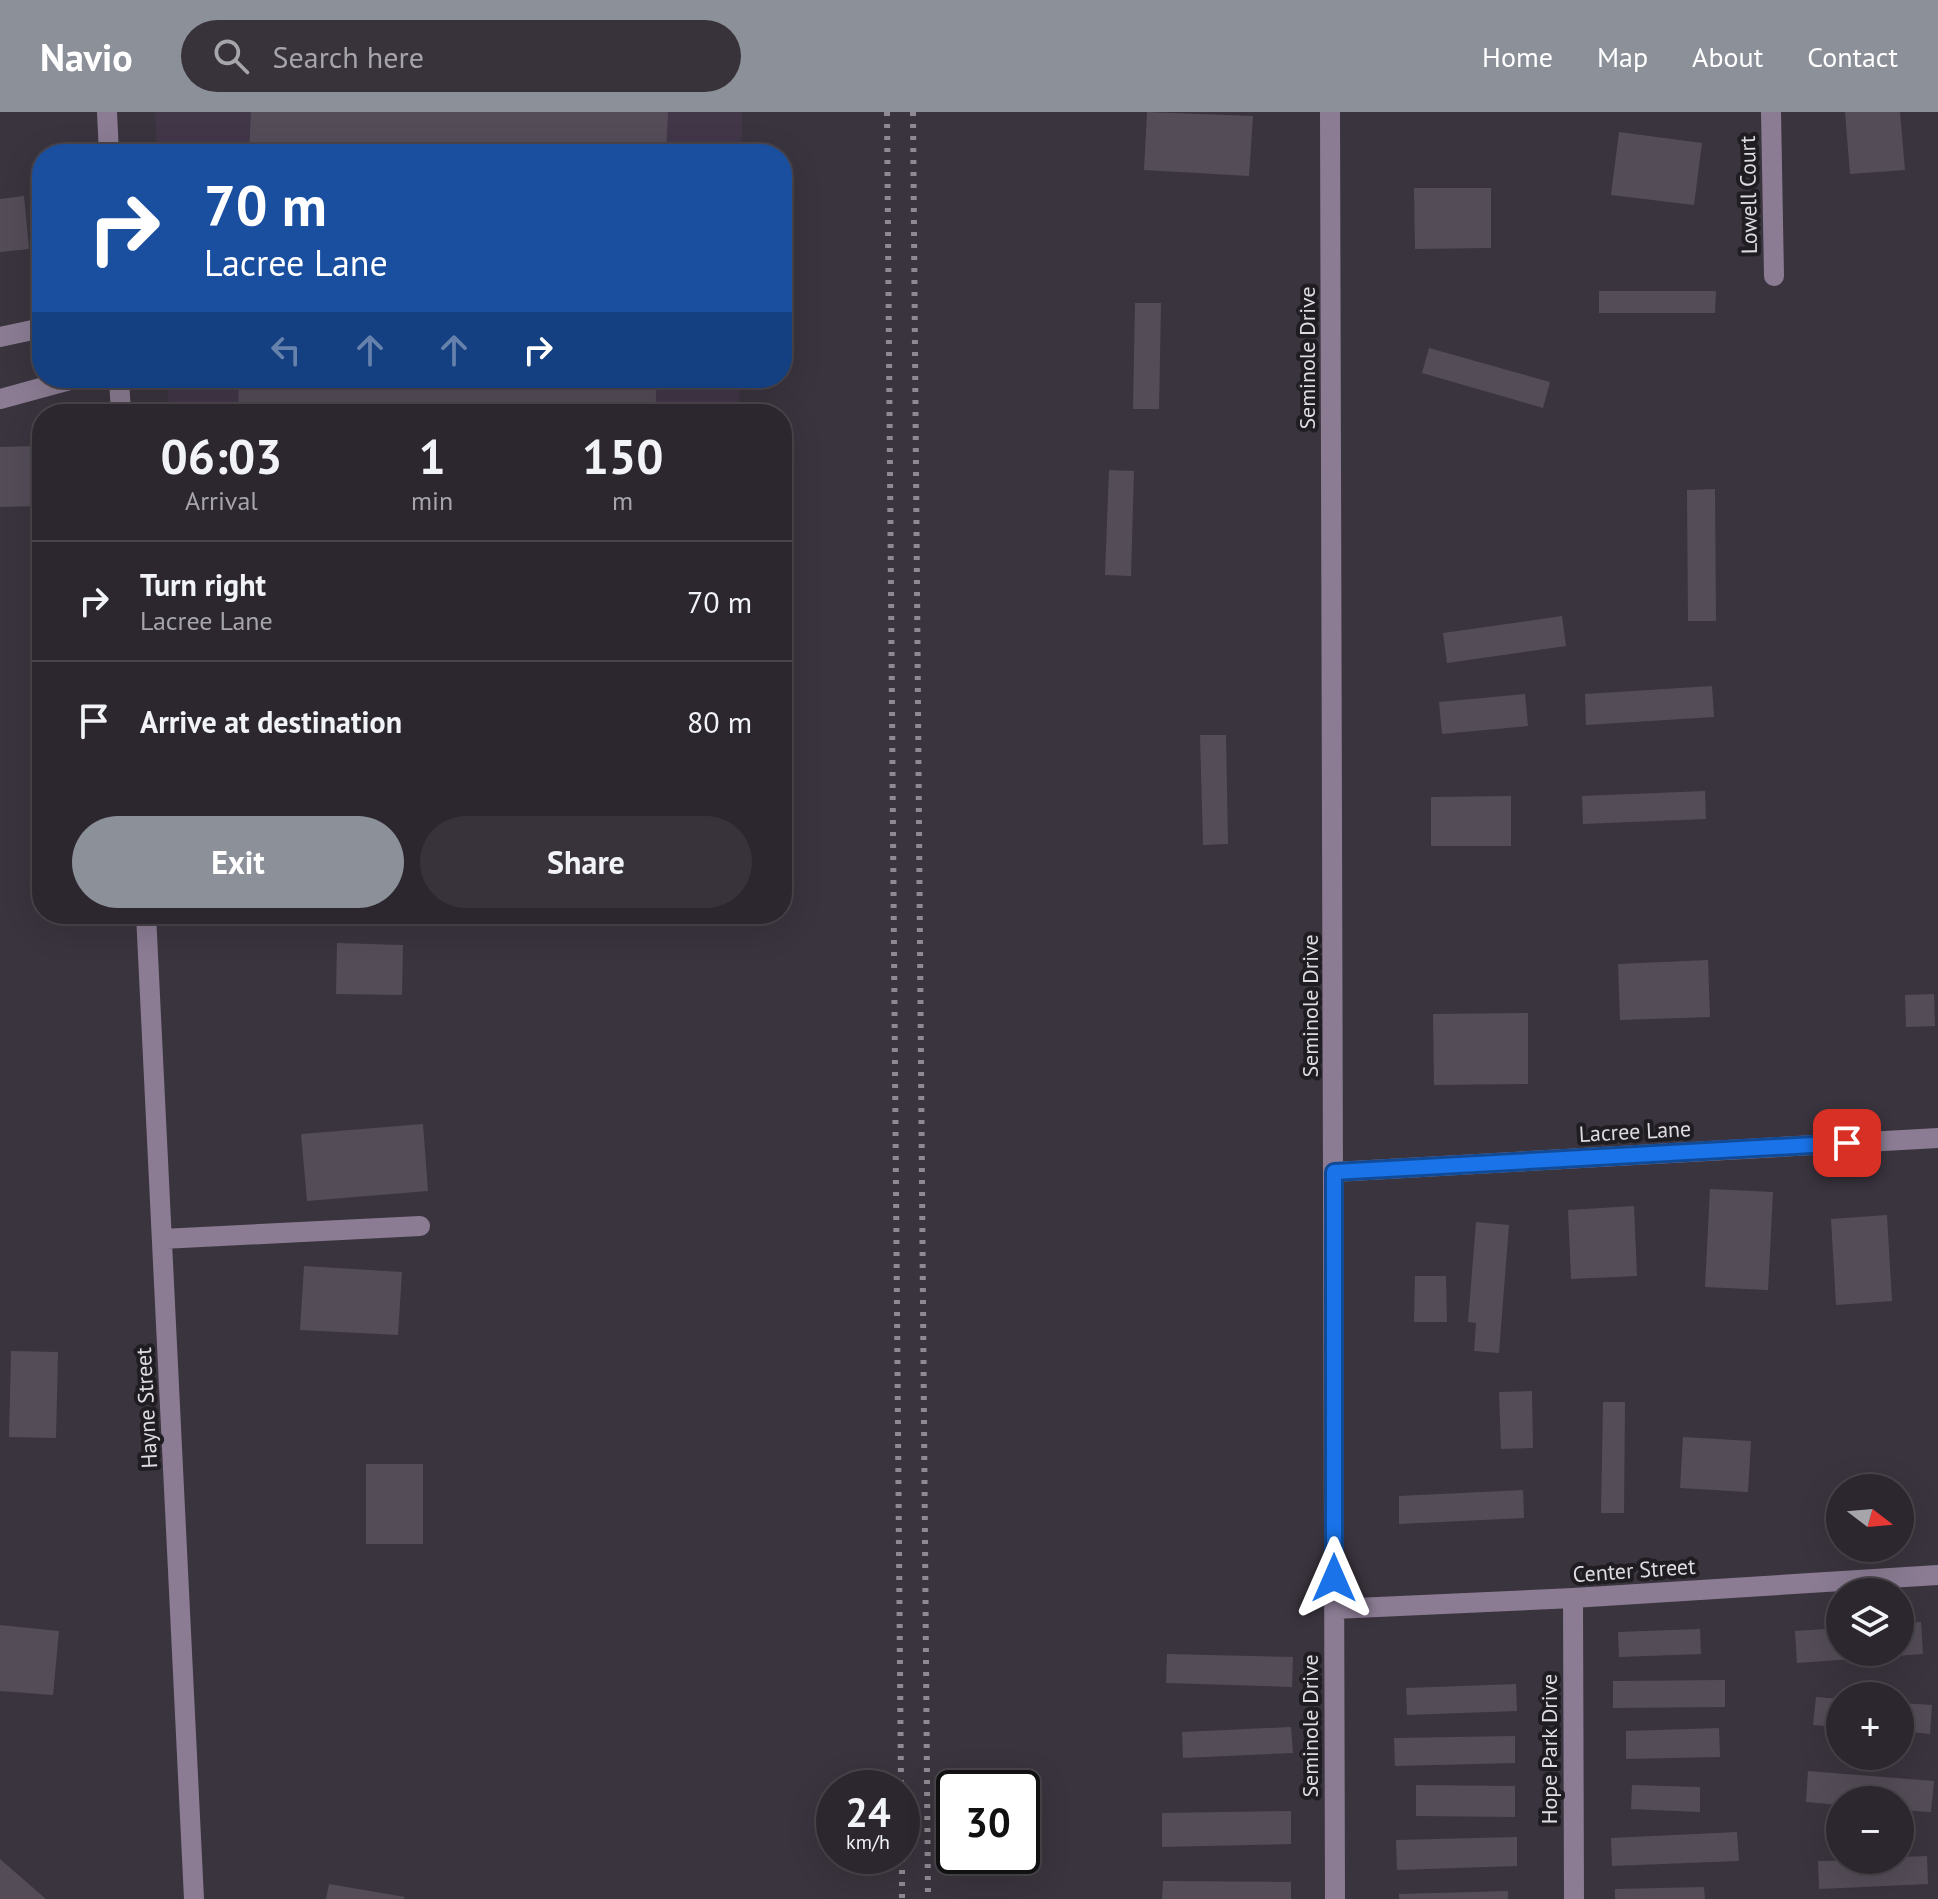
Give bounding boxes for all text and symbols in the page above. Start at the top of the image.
search box [181,20,741,92]
text: Navio [40,32,133,81]
icon: search [209,34,253,78]
text: Search here [273,37,424,76]
text: Home [1482,38,1553,75]
text: Map [1597,38,1648,75]
text: About [1692,38,1763,75]
text: Contact [1807,38,1898,75]
street label: Lowell Court [1733,135,1763,254]
text: 70 m [204,169,327,241]
icon: right [72,176,176,280]
text: Lacree Lane [204,239,388,286]
street label: Seminole Drive [1293,286,1321,430]
icon: left [264,328,308,372]
icon: ahead [348,328,392,372]
icon: ahead [432,328,476,372]
icon: right [516,328,560,372]
text: 06:03 [161,425,282,487]
text: 1 [418,425,446,487]
text: 150 [582,425,663,487]
text: Arrival [185,484,258,517]
text: min [411,484,453,517]
text: m [612,484,633,517]
text: Turn right [140,565,266,604]
icon: right [72,579,116,623]
text: 70 m [687,582,752,621]
text: Lacree Lane [140,604,273,637]
icon: arrive [72,699,116,743]
text: Arrive at destination [140,702,402,741]
text: 80 m [687,702,752,741]
button: Exit [72,816,404,908]
button: Share [420,816,752,908]
street label: Seminole Drive [1296,934,1324,1078]
pin [1813,1109,1881,1177]
street label: Lacree Lane [1578,1114,1692,1148]
icon: arrive [1825,1121,1869,1165]
street label: Hayne Street [129,1346,163,1469]
north arrow [1826,1474,1914,1562]
map controls [1826,1474,1914,1874]
position arrow [1292,1536,1376,1620]
street label: Center Street [1572,1552,1697,1588]
button: layers [1826,1578,1914,1666]
street label: Seminole Drive [1296,1654,1324,1798]
street label: Hope Park Drive [1535,1674,1563,1824]
button: + [1826,1682,1914,1770]
speed limit sign: 30 [936,1770,1040,1874]
text: 24 [845,1786,891,1838]
button: − [1826,1786,1914,1874]
text: km/h [846,1829,890,1855]

